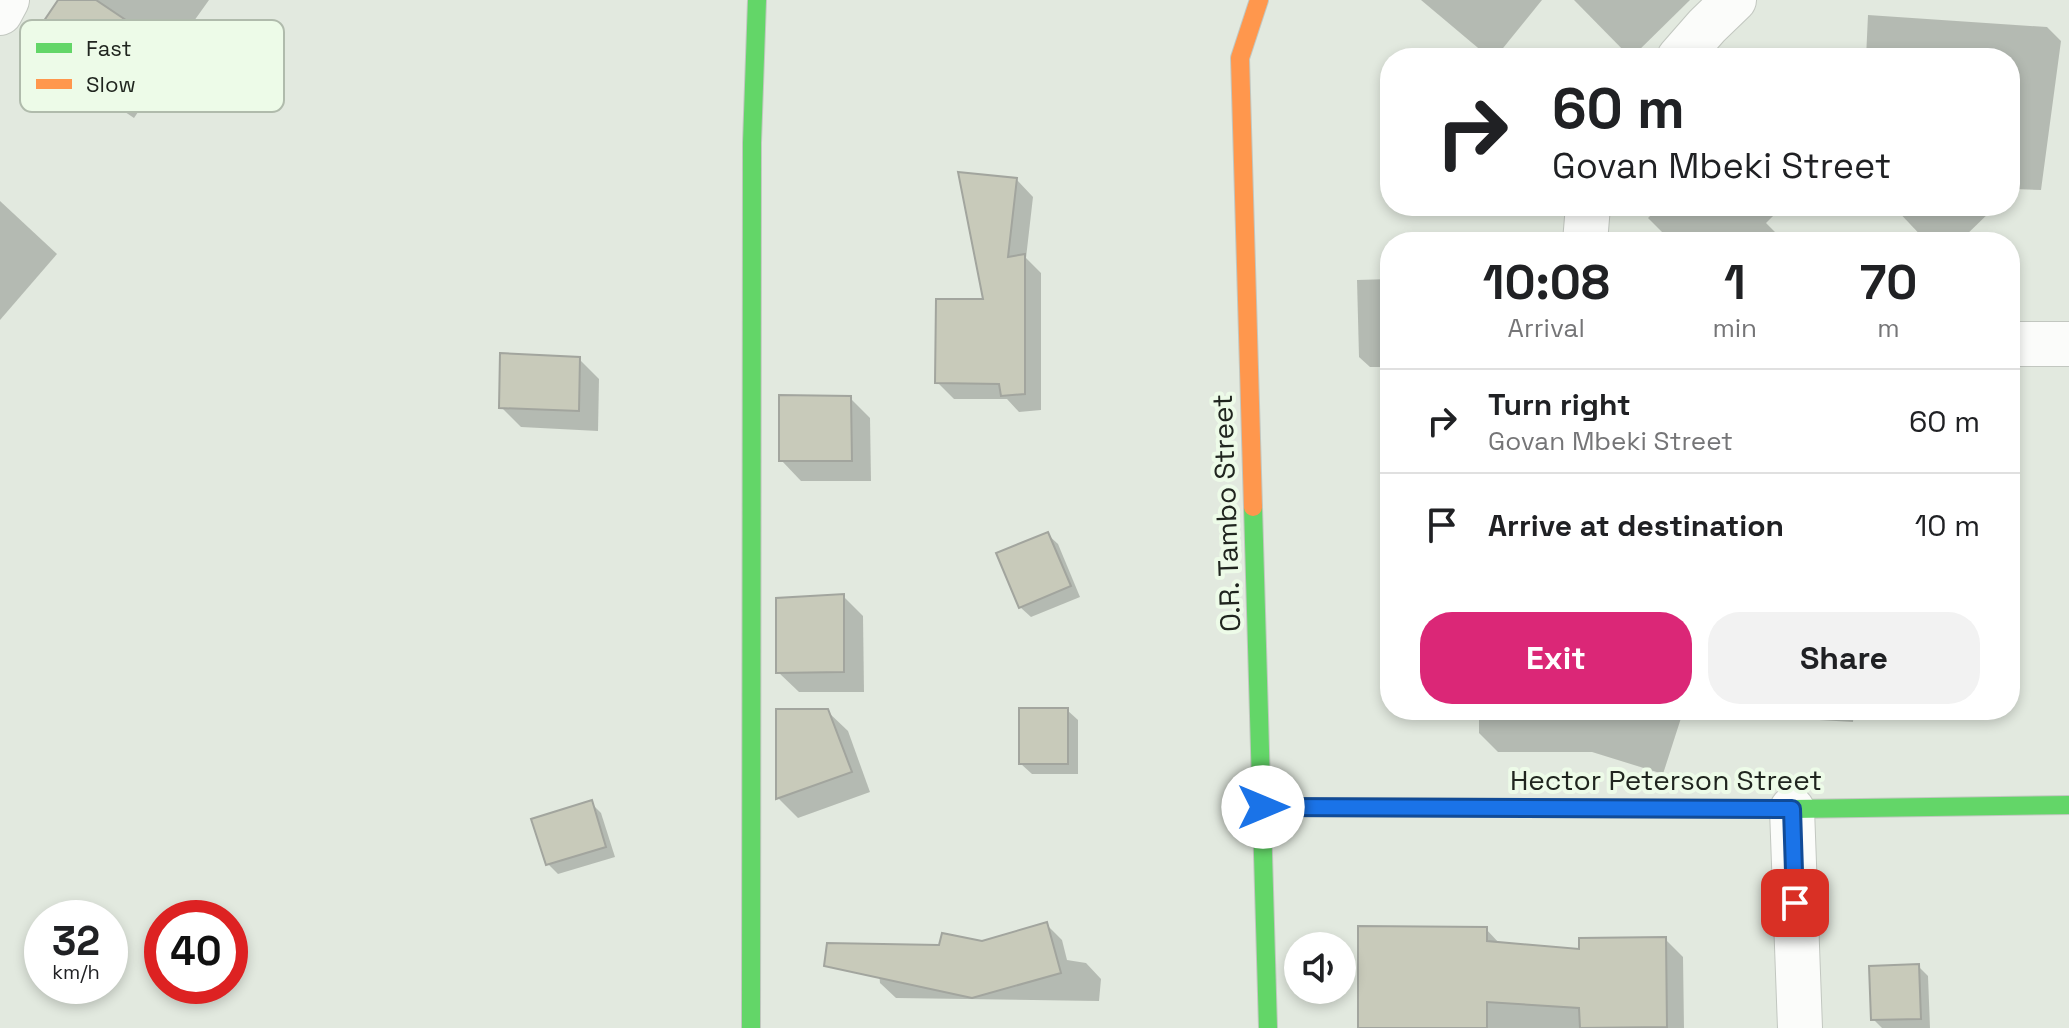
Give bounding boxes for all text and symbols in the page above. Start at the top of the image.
legend [20,20,284,112]
text: Fast [86,34,132,62]
text: Slow [86,70,136,98]
text: 60 m [1552,73,1685,144]
icon: right [1420,80,1524,184]
text: Govan Mbeki Street [1552,143,1891,189]
text: 10:08 [1483,252,1610,313]
text: 1 [1724,252,1746,313]
text: 70 [1860,252,1917,313]
text: Arrival [1508,311,1585,345]
text: min [1712,311,1757,345]
text: m [1877,311,1900,345]
text: Turn right [1488,385,1631,424]
street label: O.R. Tambo Street [1204,394,1248,632]
icon: right [1420,399,1464,443]
text: 60 m [1909,402,1980,441]
text: Govan Mbeki Street [1488,424,1733,458]
icon: arrive [1420,503,1464,547]
text: Arrive at destination [1488,506,1784,545]
text: 10 m [1915,506,1980,545]
button: Exit [1420,612,1692,704]
button: Share [1708,612,1980,704]
street label: Hector Peterson Street [1510,762,1822,798]
position arrow [1221,765,1305,849]
pin [1761,869,1829,937]
icon: arrive [1773,881,1817,925]
speed limit sign: 40 [144,900,248,1004]
text: 32 [52,916,100,967]
map controls [1284,932,1356,1004]
button: sound [1284,932,1356,1004]
text: km/h [52,959,100,985]

